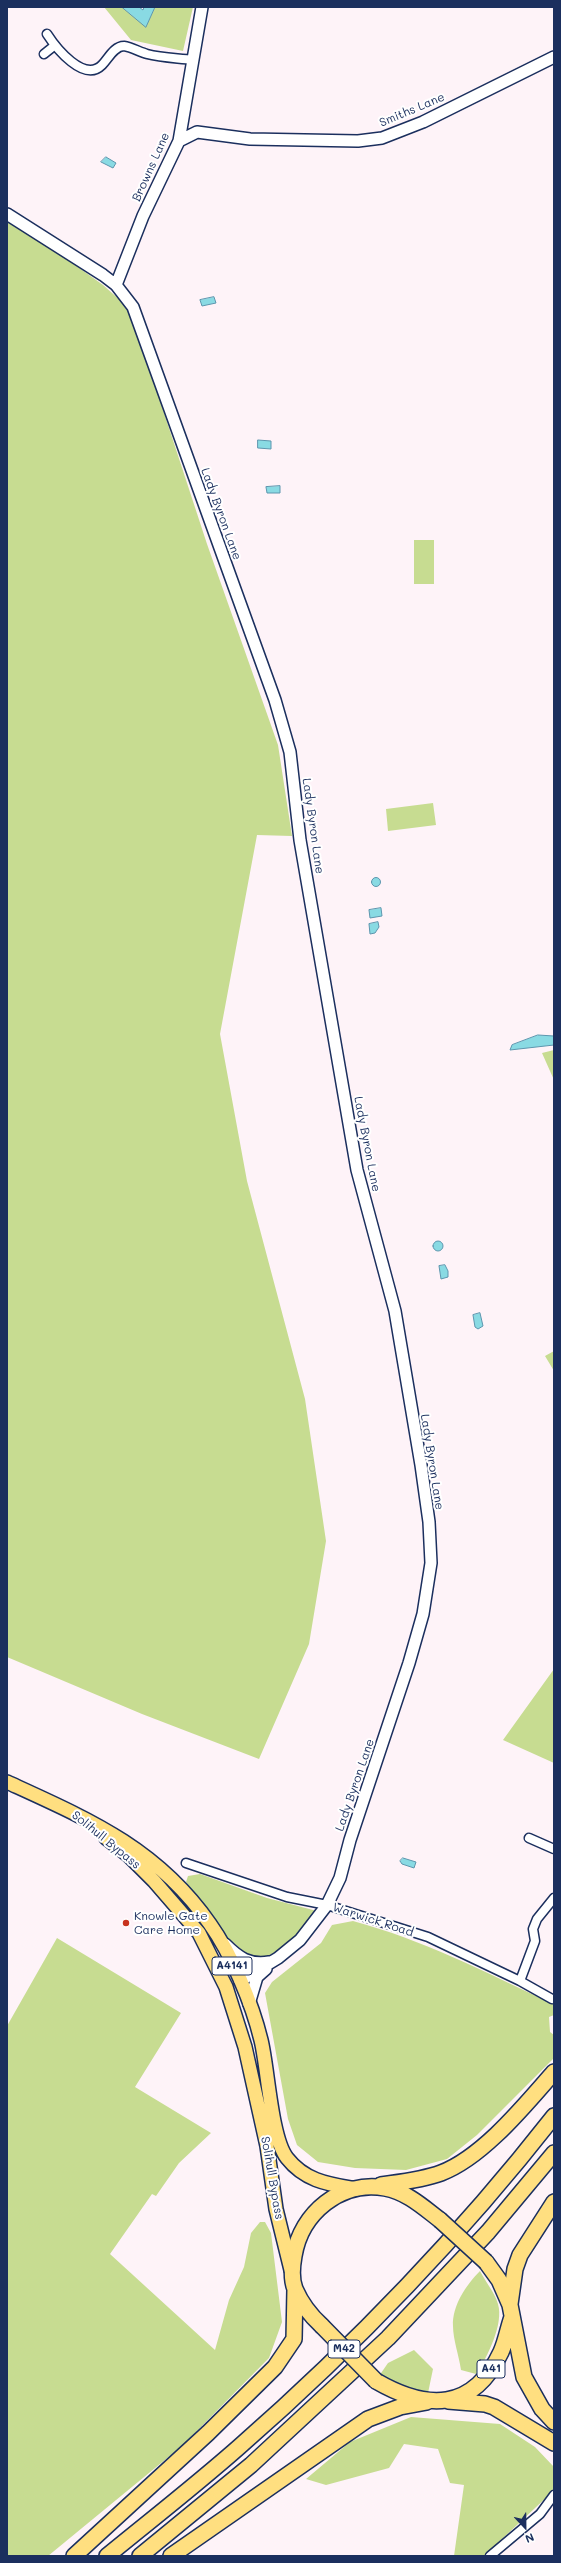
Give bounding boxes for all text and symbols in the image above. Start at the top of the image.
street label: Smiths Lane [377,90,447,130]
street label: Browns Lane [129,130,173,204]
street label: Lady Byron Lane [198,466,244,562]
street label: Lady Byron Lane [299,777,327,875]
street label: Lady Byron Lane [351,1095,383,1193]
street label: Lady Byron Lane [417,1413,447,1511]
street label: Lady Byron Lane [332,1737,378,1833]
street label: Solihull Bypass [69,1808,143,1872]
street label: Warwick Road [331,1900,415,1940]
place label: Knowle Gate Care Home [134,1909,208,1937]
marker: Knowle Gate Care Home [121,1918,131,1928]
road number: A4141 [212,1957,252,1975]
street label: Solihull Bypass [258,2135,286,2221]
road number: M42 [328,2340,360,2358]
road number: A41 [477,2360,505,2378]
north arrow [505,2507,545,2547]
text: N [523,2530,536,2547]

